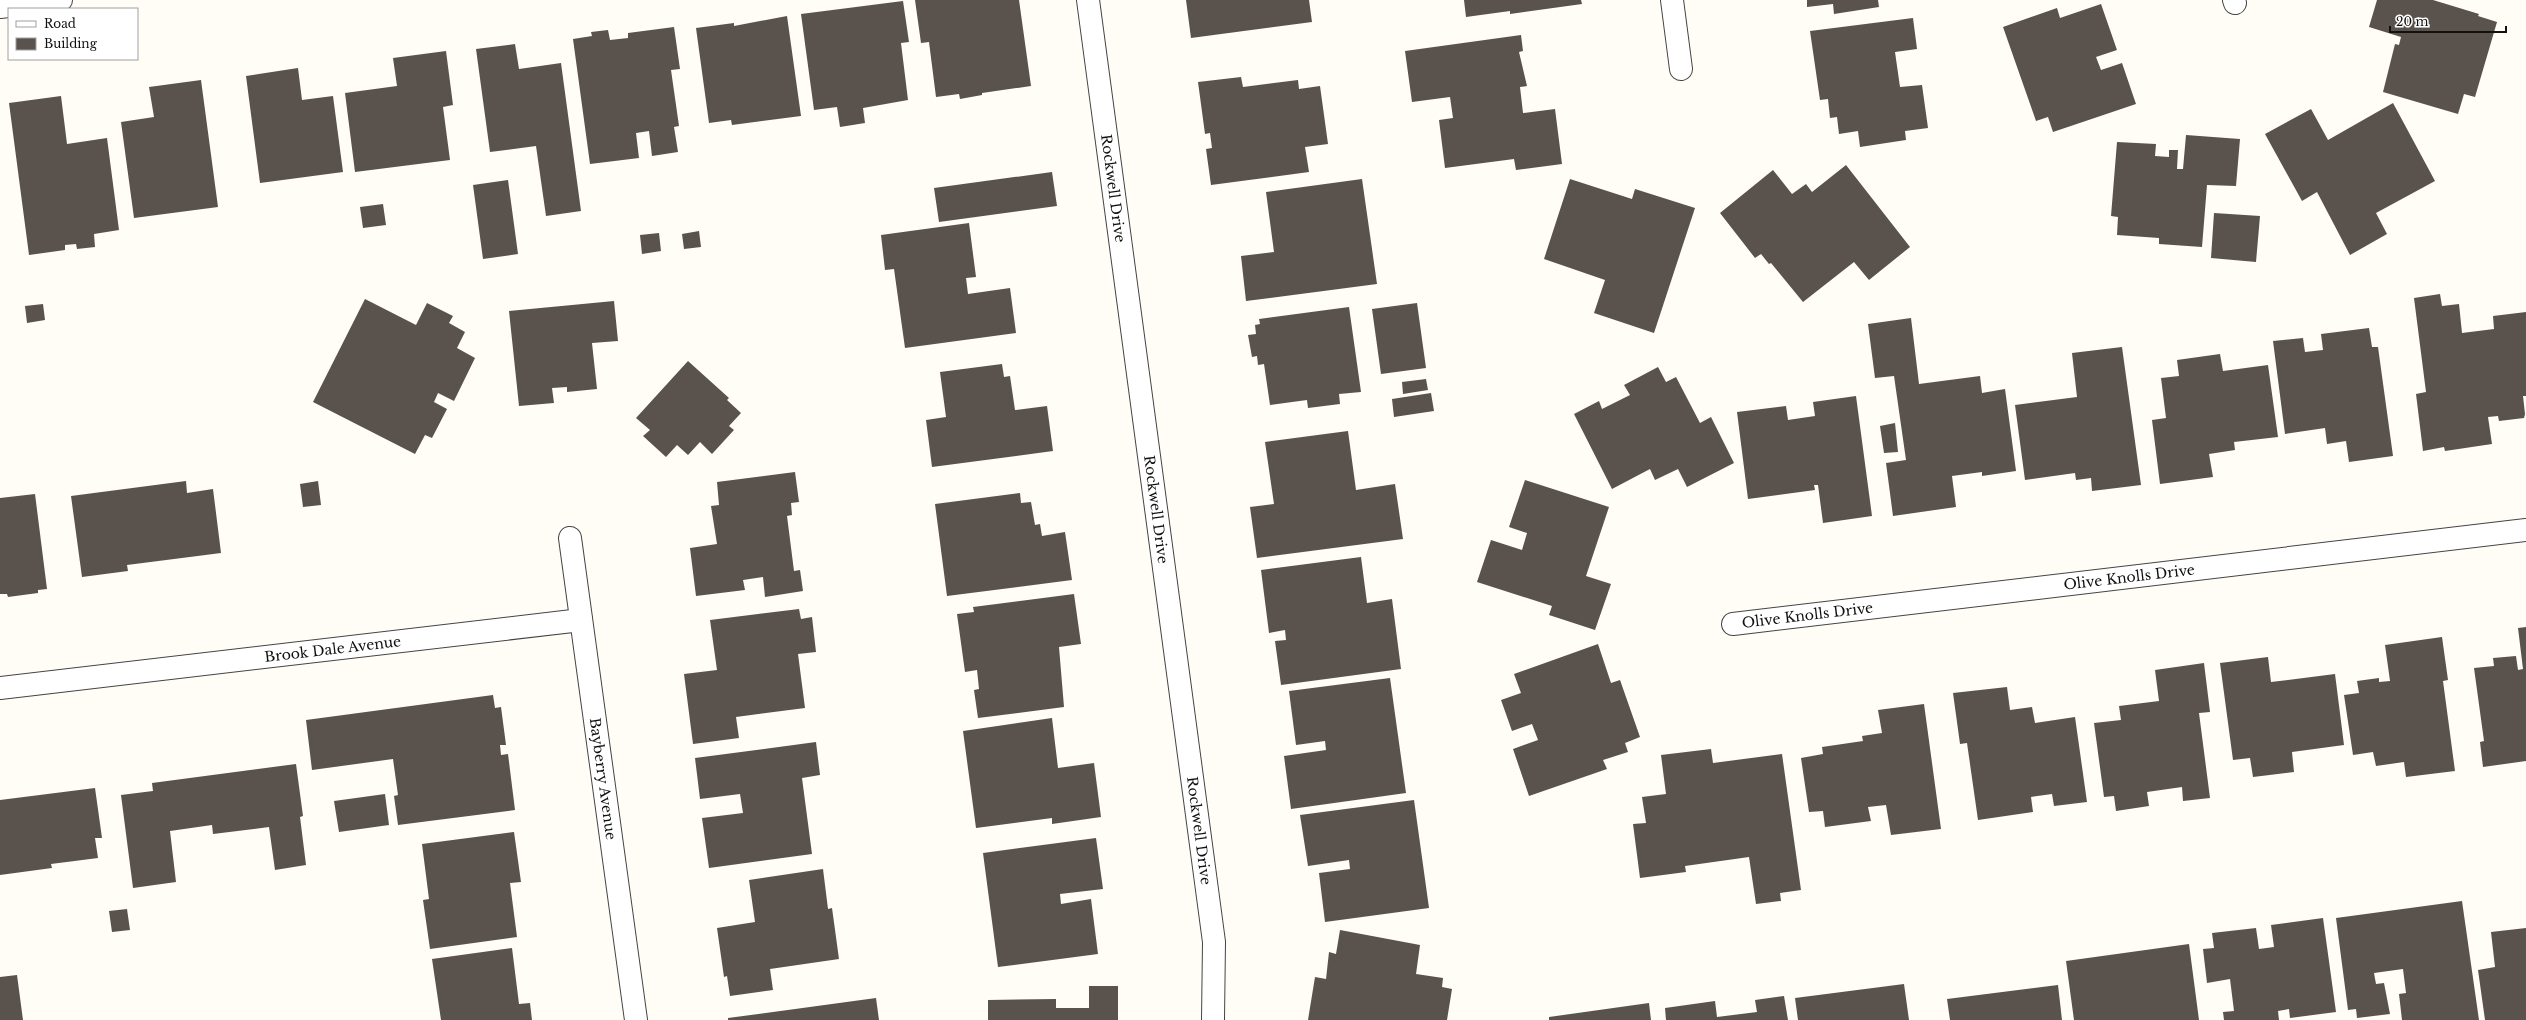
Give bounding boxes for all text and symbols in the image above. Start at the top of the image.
legend [8,8,138,60]
scale bar [2390,8,2506,34]
text: 20 m [2396,14,2428,29]
text: Road [44,16,76,31]
text: Building [44,36,98,51]
street label: Rockwell Drive [1097,133,1129,244]
street label: Rockwell Drive [1140,454,1172,565]
street label: Olive Knolls Drive [2063,560,2196,594]
street label: Olive Knolls Drive [1741,598,1874,632]
street label: Brook Dale Avenue [263,632,402,666]
street label: Bayberry Avenue [586,717,620,841]
street label: Rockwell Drive [1183,775,1215,886]

